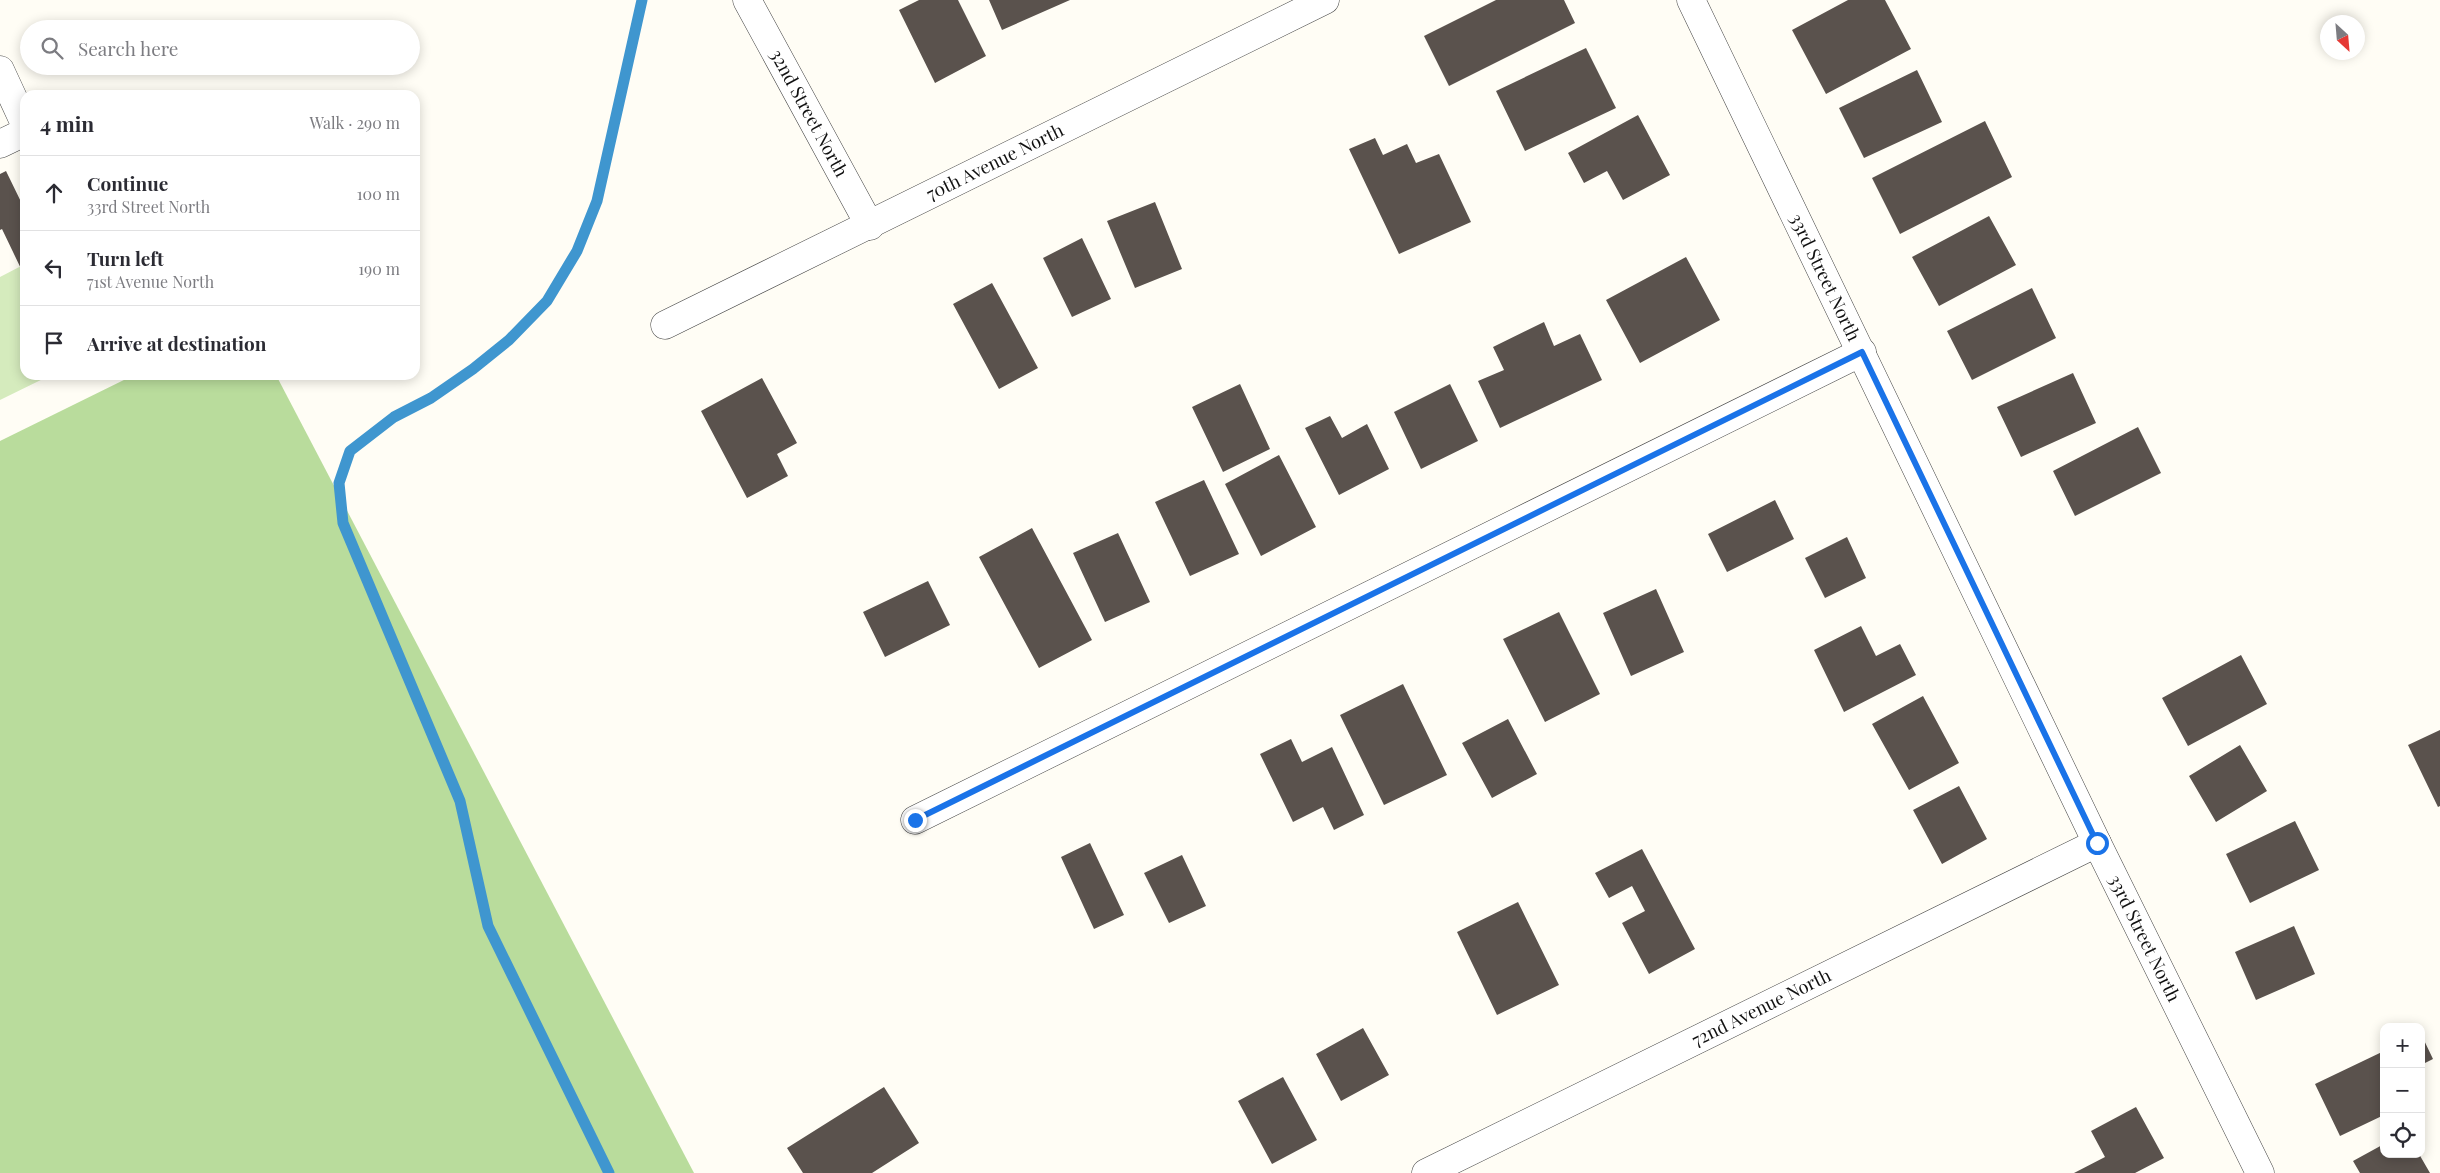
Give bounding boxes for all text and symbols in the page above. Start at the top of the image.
north arrow [2320,15,2365,60]
search box [20,20,420,75]
icon: search [38,34,66,62]
text: Search here [78,35,178,61]
street label: 32nd Street North [765,45,854,181]
text: 4 min [40,109,94,137]
text: Walk · 290 m [309,112,400,133]
street label: 70th Avenue North [922,117,1068,205]
text: Continue [87,170,168,196]
icon: ahead [40,179,68,207]
text: 100 m [357,183,400,204]
text: 33rd Street North [87,196,210,217]
street label: 33rd Street North [1785,209,1867,345]
text: Turn left [87,245,164,271]
icon: left [40,254,68,282]
text: 190 m [358,258,400,279]
text: 71st Avenue North [87,271,214,292]
icon: arrive [40,329,68,357]
text: Arrive at destination [87,330,267,356]
route end [904,809,927,832]
route start [2086,832,2109,855]
street label: 33rd Street North [2104,870,2187,1006]
street label: 72nd Avenue North [1688,963,1835,1051]
map controls [2380,1023,2425,1158]
button: + [2380,1023,2425,1068]
button: − [2380,1068,2425,1113]
button: locate [2380,1113,2425,1158]

